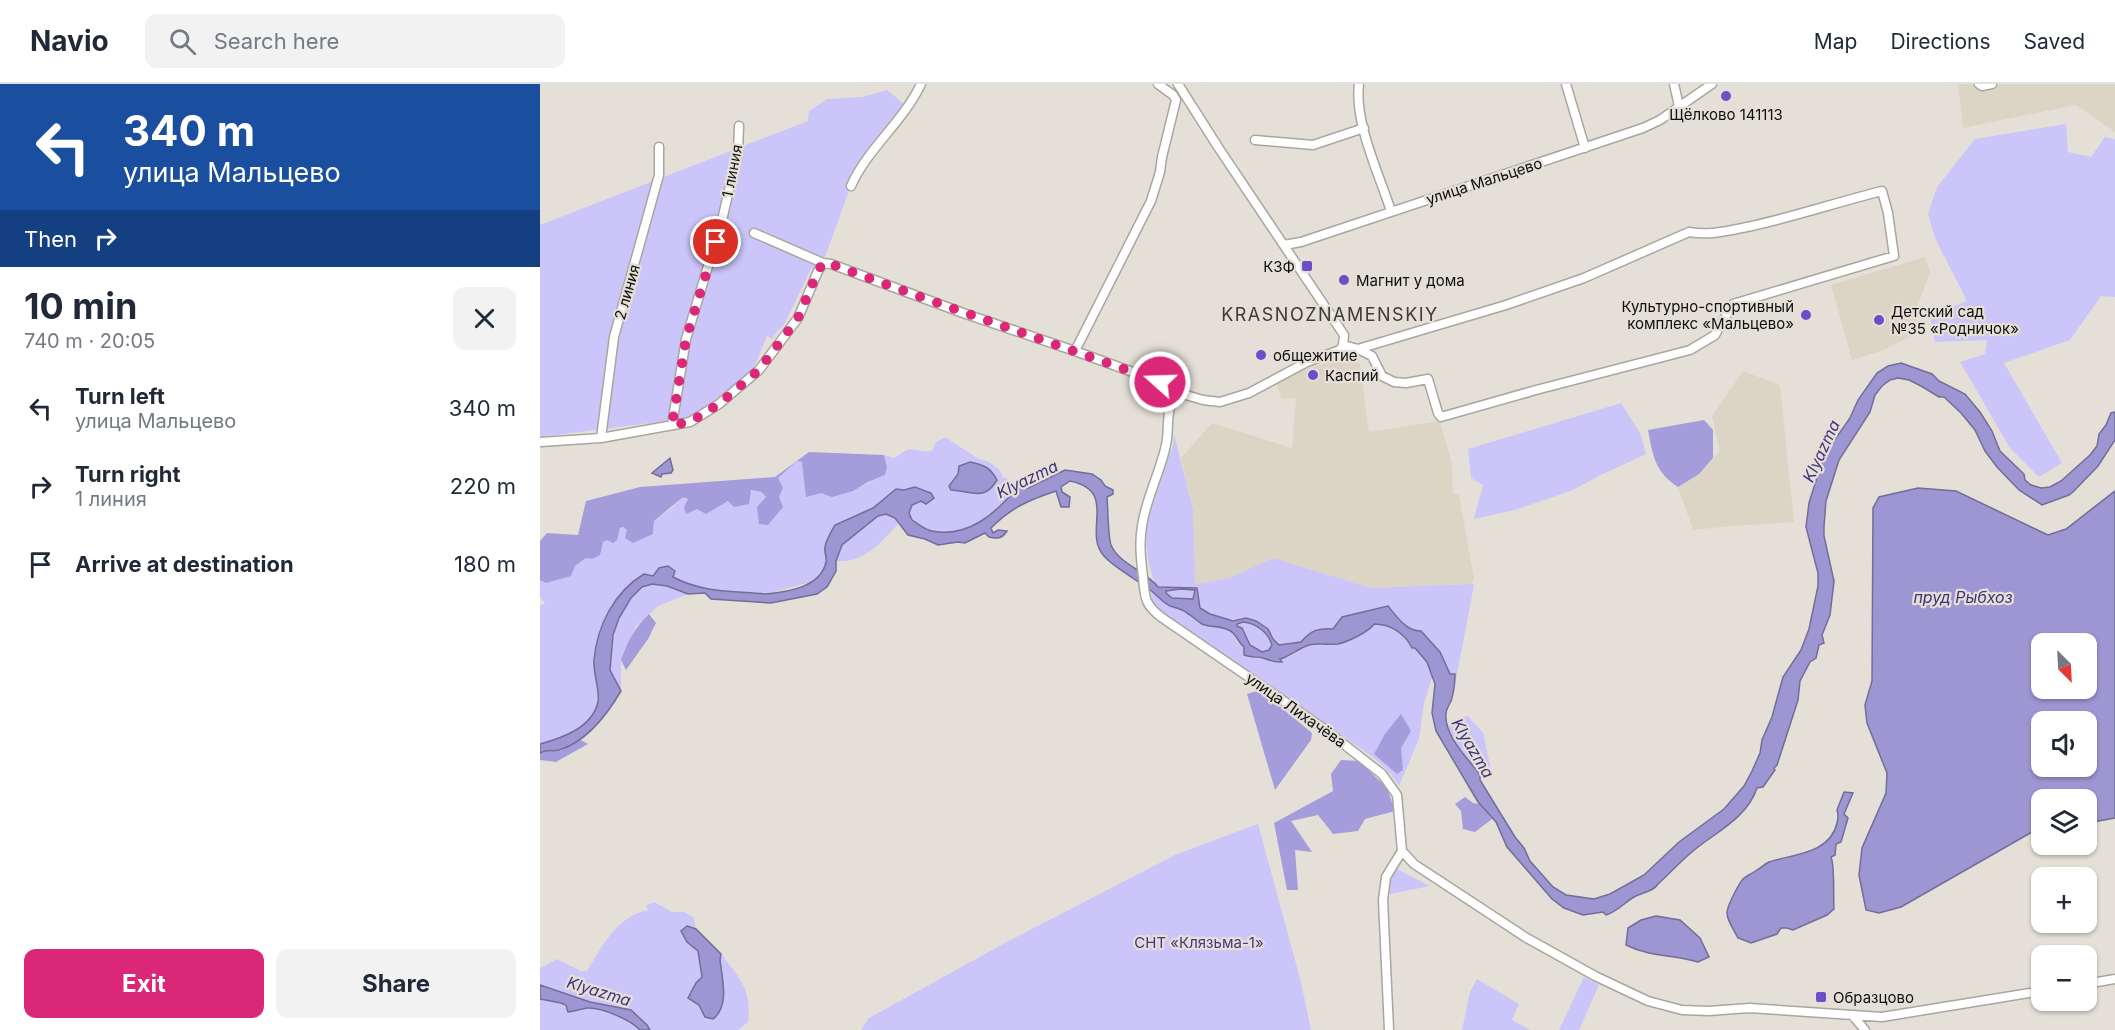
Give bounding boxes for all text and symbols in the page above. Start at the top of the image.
search box [145,14,565,68]
text: Navio [30,24,109,58]
icon: search [166,25,199,58]
text: Search here [214,28,339,54]
text: Map [1814,29,1857,54]
text: Directions [1890,29,1991,54]
text: Saved [2024,29,2085,54]
marker: Щёлково 141113 [1719,89,1733,103]
text: 340 m [123,105,255,156]
place label: Щёлково 141113 [1669,105,1783,124]
icon: left [24,108,102,186]
street label: 1 линия [718,143,746,199]
street label: улица Мальцево [1424,153,1544,209]
text: улица Мальцево [123,156,341,189]
pin [690,216,741,267]
icon: right [89,222,122,255]
icon: arrive [699,225,732,258]
text: Then [24,226,77,252]
place label: КЗФ [1263,257,1295,276]
marker: КЗФ [1300,259,1314,273]
street label: 2 линия [610,262,644,322]
place label: Магнит у дома [1356,271,1465,290]
marker: Магнит у дома [1337,273,1351,287]
text: 10 min [24,284,137,328]
button: close [453,287,516,350]
place label: Культурно-спортивный комплекс «Мальцево» [1622,297,1794,333]
place label: Детский сад №35 «Родничок» [1891,302,2019,338]
district label: KRASNOZNAMENSKIY [1221,304,1439,325]
marker: Культурно-спортивный комплекс «Мальцево» [1799,308,1813,322]
marker: Детский сад №35 «Родничок» [1872,313,1886,327]
text: 740 m · 20:05 [24,329,155,353]
place label: общежитие [1273,346,1358,365]
marker: общежитие [1254,348,1268,362]
position arrow [1128,350,1192,414]
place label: Каспий [1325,366,1379,385]
marker: Каспий [1306,368,1320,382]
text: Turn left [75,383,165,409]
icon: left [24,392,57,425]
text: 340 m [449,395,516,421]
text: улица Мальцево [75,409,236,433]
water label: Klyazma [1798,417,1844,485]
water label: Klyazma [993,455,1061,502]
text: Turn right [75,461,181,487]
icon: right [24,470,57,503]
text: 220 m [450,473,516,499]
text: 1 линия [75,487,147,511]
icon: arrive [24,548,57,581]
text: Arrive at destination [75,551,294,577]
text: 180 m [454,551,516,577]
water label: пруд Рыбхоз [1913,587,2013,607]
north arrow [2031,633,2097,699]
map controls [2031,633,2097,1011]
street label: улица Лихачёва [1242,668,1350,752]
button: sound [2031,711,2097,777]
water label: Klyazma [1447,715,1499,782]
button: layers [2031,789,2097,855]
button: + [2031,867,2097,933]
park label: СНТ «Клязьма-1» [1134,933,1264,952]
button: − [2031,945,2097,1011]
button: Exit [24,949,264,1018]
button: Share [276,949,516,1018]
water label: Klyazma [565,972,634,1010]
place label: Образцово [1833,988,1914,1007]
marker: Образцово [1814,990,1828,1004]

